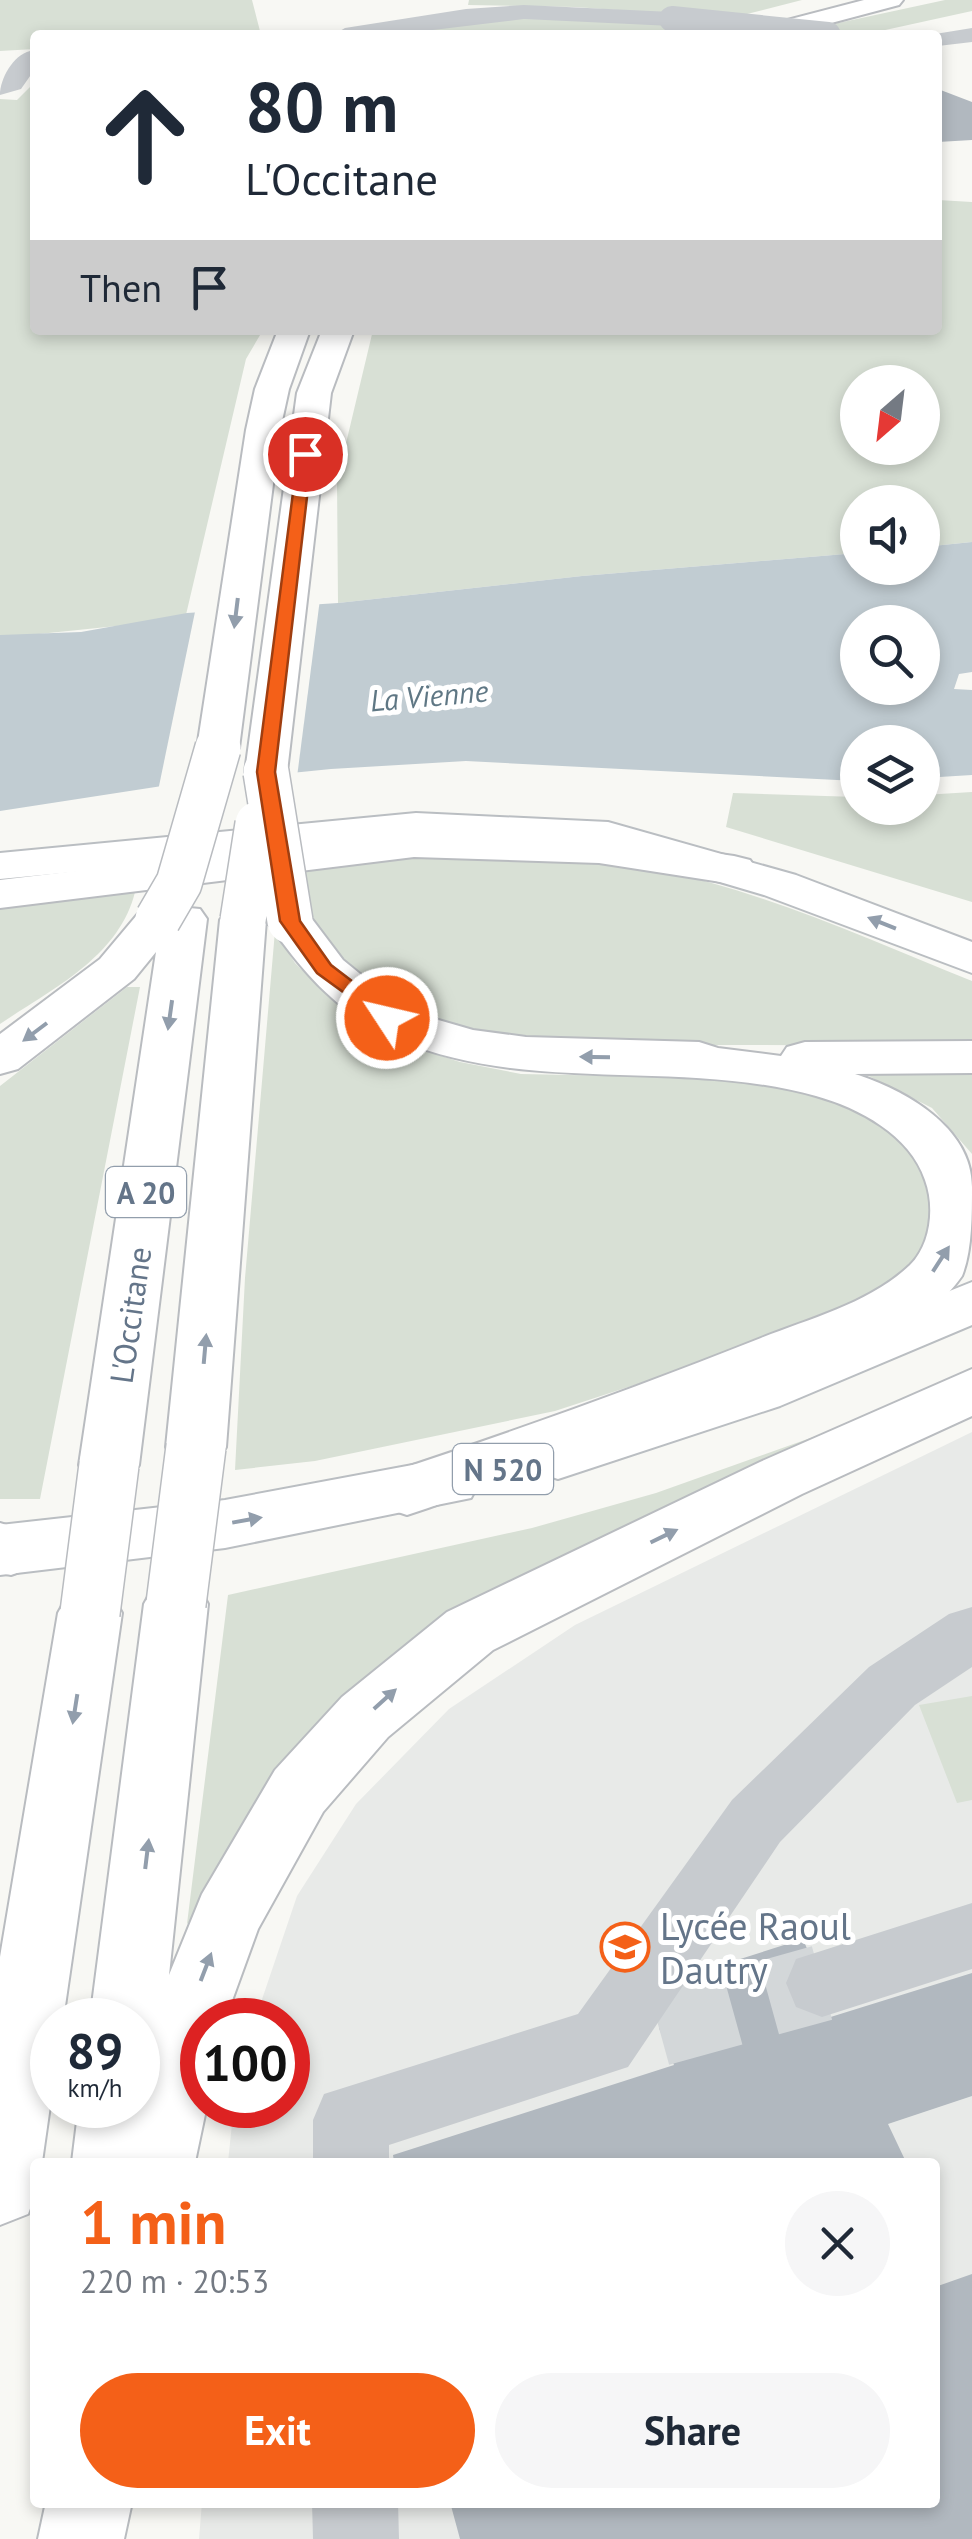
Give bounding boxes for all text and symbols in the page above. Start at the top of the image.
text: 80 m [245,61,398,151]
icon: ahead [80,70,210,200]
text: L'Occitane [245,149,438,207]
icon: arrive [182,260,237,315]
text: Then [80,263,162,312]
north arrow [840,365,940,465]
map controls [840,365,940,825]
pin [263,412,348,497]
icon: arrive [278,427,333,482]
button: sound [840,485,940,585]
one-way arrow [228,598,244,630]
button: search [840,605,940,705]
water label: La Vienne [368,670,490,720]
button: layers [840,725,940,825]
one-way arrow [866,914,896,930]
position arrow [335,966,439,1070]
one-way arrow [162,1000,178,1032]
one-way arrow [22,1021,48,1041]
one-way arrow [578,1049,610,1065]
road number: A 20 [106,1167,186,1217]
street label: L'Occitane [100,1244,160,1386]
one-way arrow [931,1246,951,1273]
one-way arrow [198,1333,214,1365]
road number: N 520 [453,1444,553,1494]
one-way arrow [231,1512,263,1527]
one-way arrow [649,1527,678,1544]
one-way arrow [372,1688,396,1711]
one-way arrow [67,1694,83,1726]
one-way arrow [139,1837,155,1869]
place label: Lycée Raoul Dautry [660,1901,851,1994]
school or university icon: Lycée Raoul Dautry [599,1921,651,1973]
one-way arrow [199,1951,214,1981]
speed limit sign: 100 [180,1998,310,2128]
text: 89 [67,2018,123,2083]
text: km/h [68,2072,122,2104]
text: 1 min [80,2183,226,2261]
button: close [785,2191,890,2296]
text: 220 m · 20:53 [80,2260,269,2302]
button: Exit [80,2373,475,2488]
button: Share [495,2373,890,2488]

